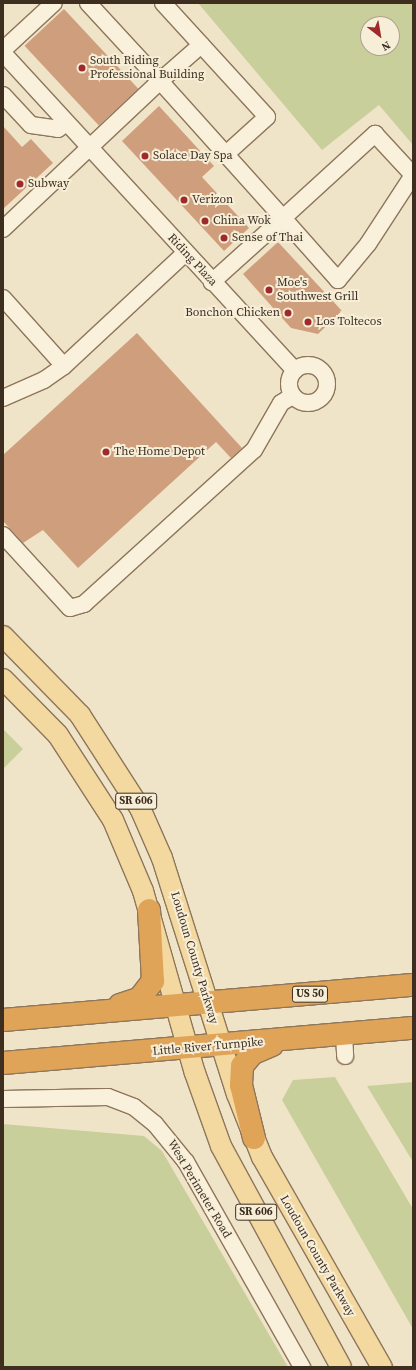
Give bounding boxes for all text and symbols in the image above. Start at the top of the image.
north arrow [360,16,400,56]
text: N [379,37,393,54]
place label: South Riding Professional Building [90,54,204,82]
marker: South Riding Professional Building [77,63,87,73]
place label: Solace Day Spa [153,149,233,163]
marker: Solace Day Spa [140,151,150,161]
place label: Subway [28,177,69,191]
marker: Subway [15,179,25,189]
place label: Verizon [192,193,233,207]
marker: Verizon [179,195,189,205]
place label: China Wok [213,214,271,228]
marker: China Wok [200,216,210,226]
street label: Riding Plaza [164,231,220,289]
place label: Sense of Thai [232,231,303,245]
marker: Sense of Thai [219,233,229,243]
place label: Moe's Southwest Grill [277,276,358,304]
marker: Moe's Southwest Grill [264,285,274,295]
place label: Bonchon Chicken [185,306,280,320]
marker: Bonchon Chicken [283,308,293,318]
place label: Los Toltecos [316,315,382,329]
marker: Los Toltecos [303,317,313,327]
place label: The Home Depot [114,445,205,459]
marker: The Home Depot [101,447,111,457]
road number: SR 606 [115,792,157,810]
street label: Loudoun County Parkway [167,890,221,1026]
road number: US 50 [291,985,329,1003]
street label: Little River Turnpike [152,1035,264,1059]
street label: West Perimeter Road [164,1137,234,1241]
street label: Loudoun County Parkway [276,1193,358,1319]
road number: SR 606 [235,1203,277,1221]

